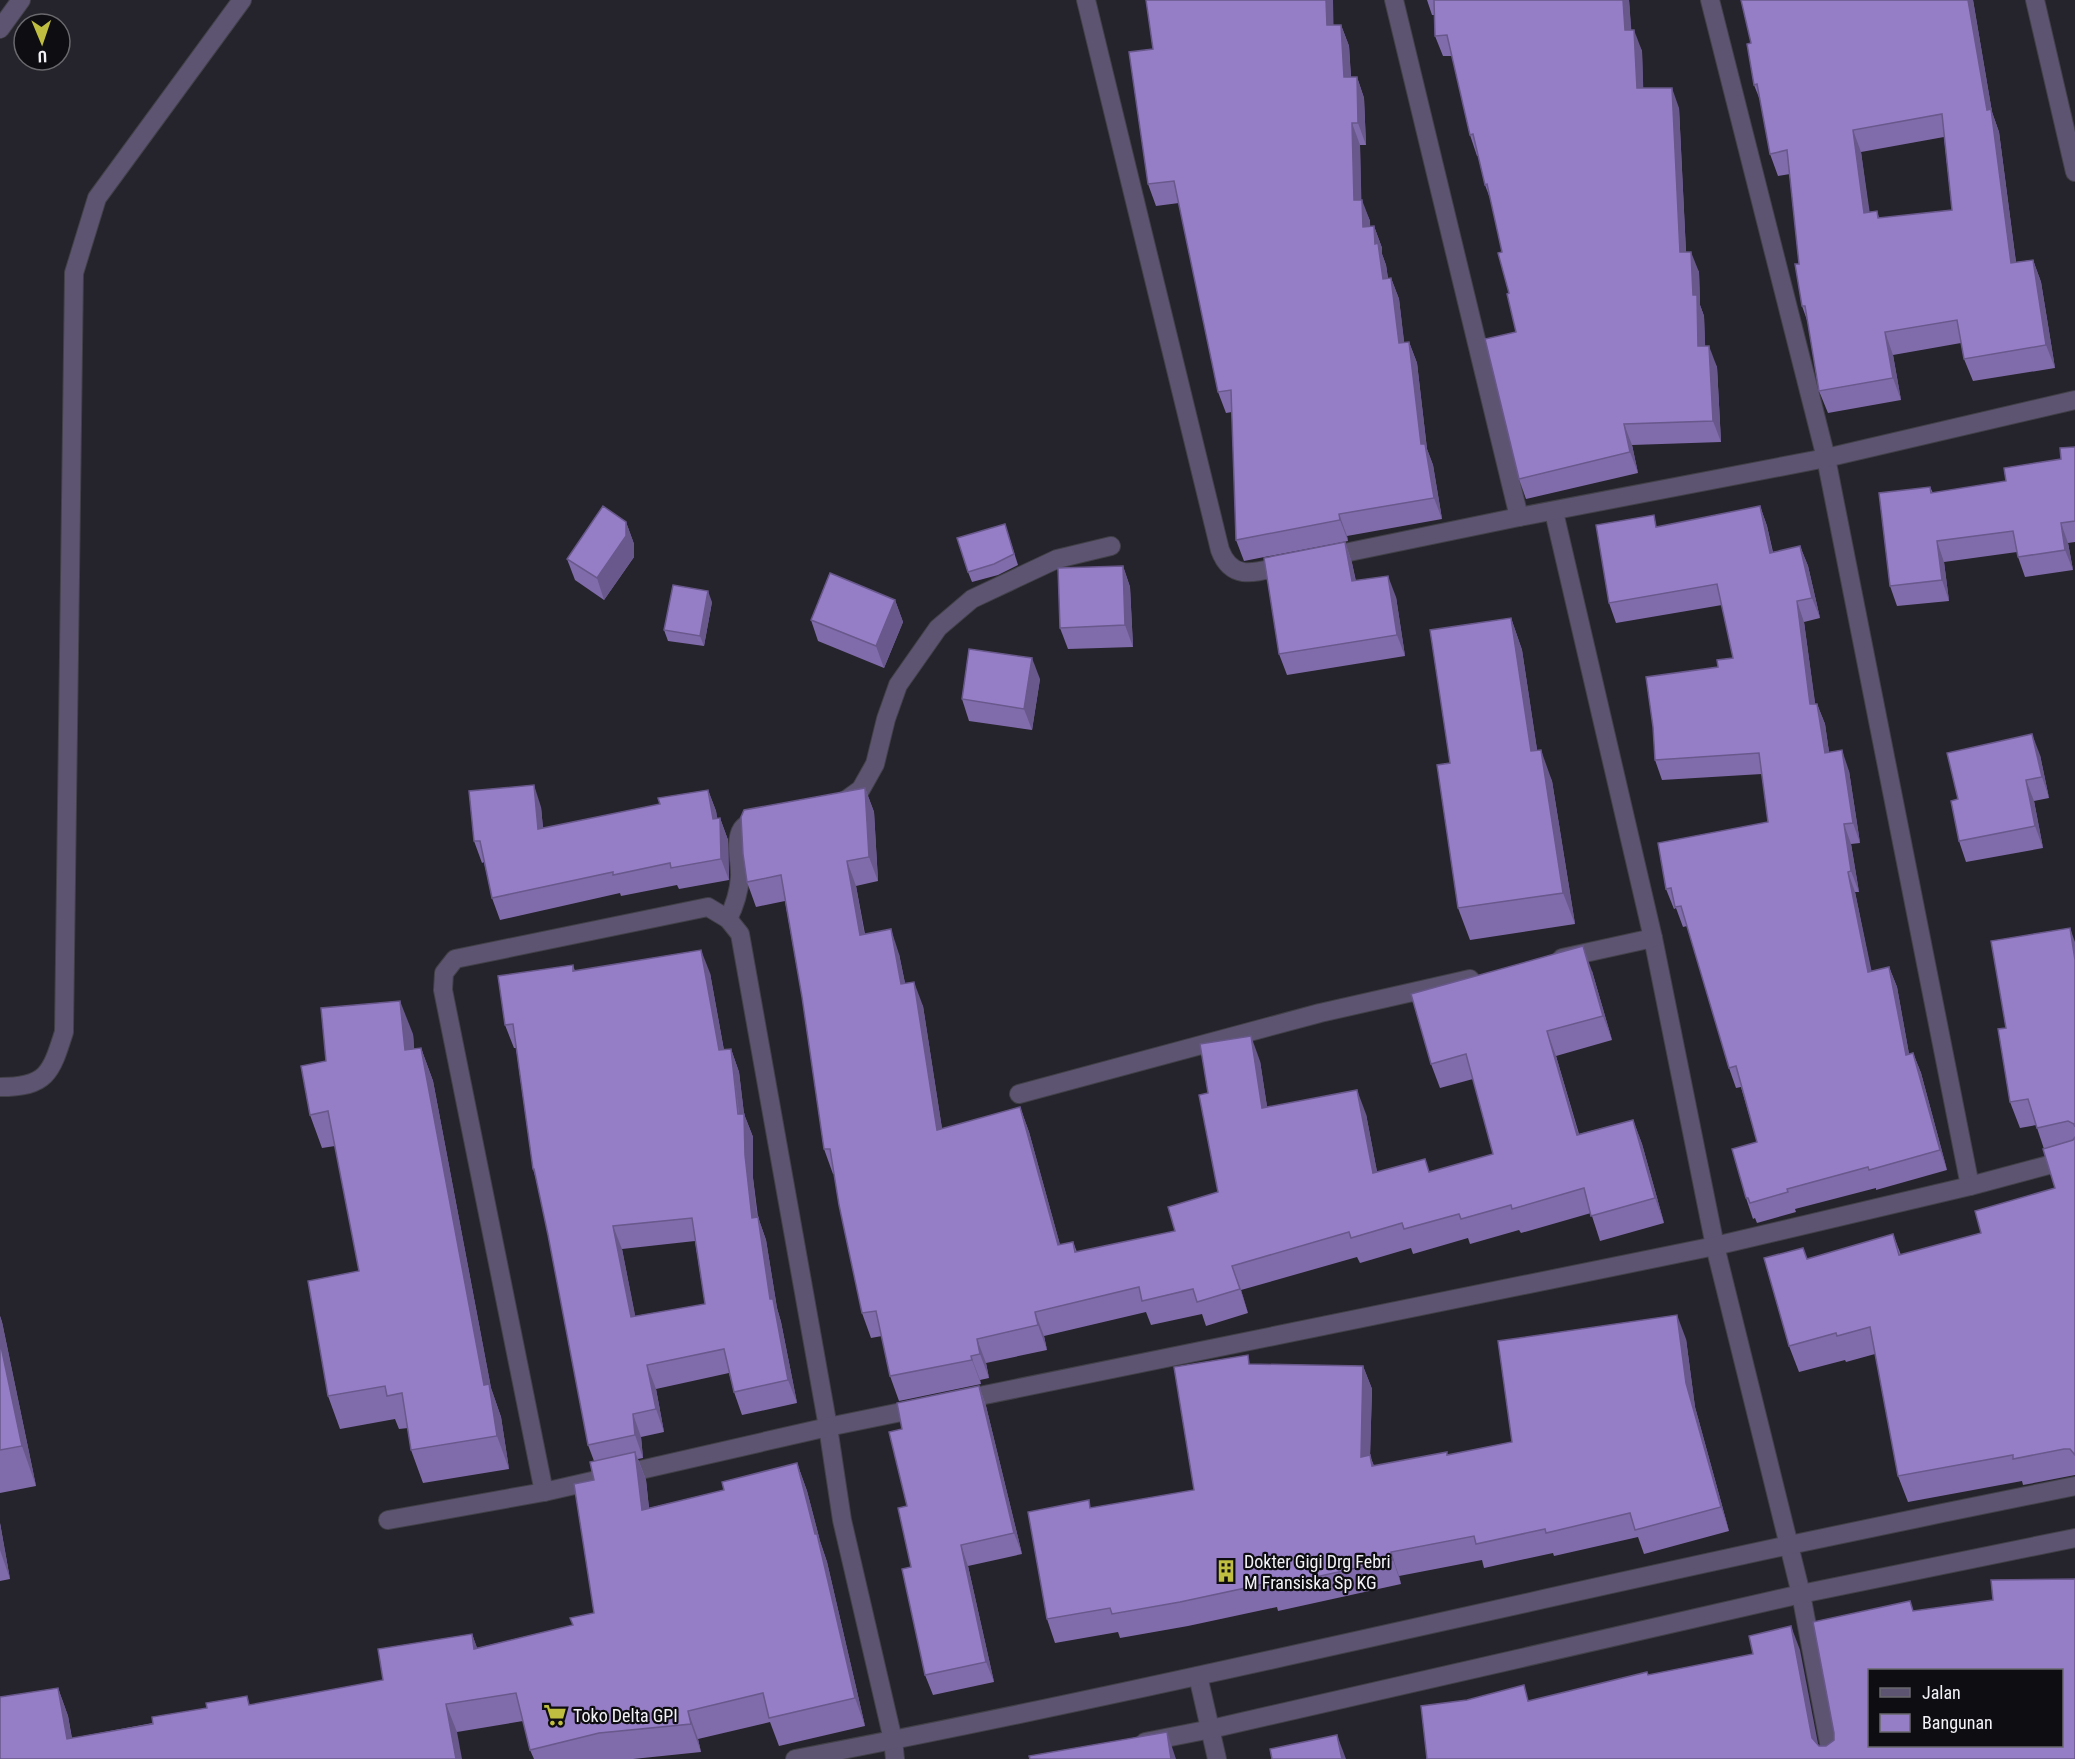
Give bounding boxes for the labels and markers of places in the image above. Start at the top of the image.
place label: Dokter Gigi Drg Febri M Fransiska Sp KG [1244,1551,1391,1593]
building icon: Dokter Gigi Drg Febri M Fransiska Sp KG [1213,1558,1239,1584]
supermarket icon: Toko Delta GPI [542,1702,568,1728]
place label: Toko Delta GPI [573,1705,678,1726]

